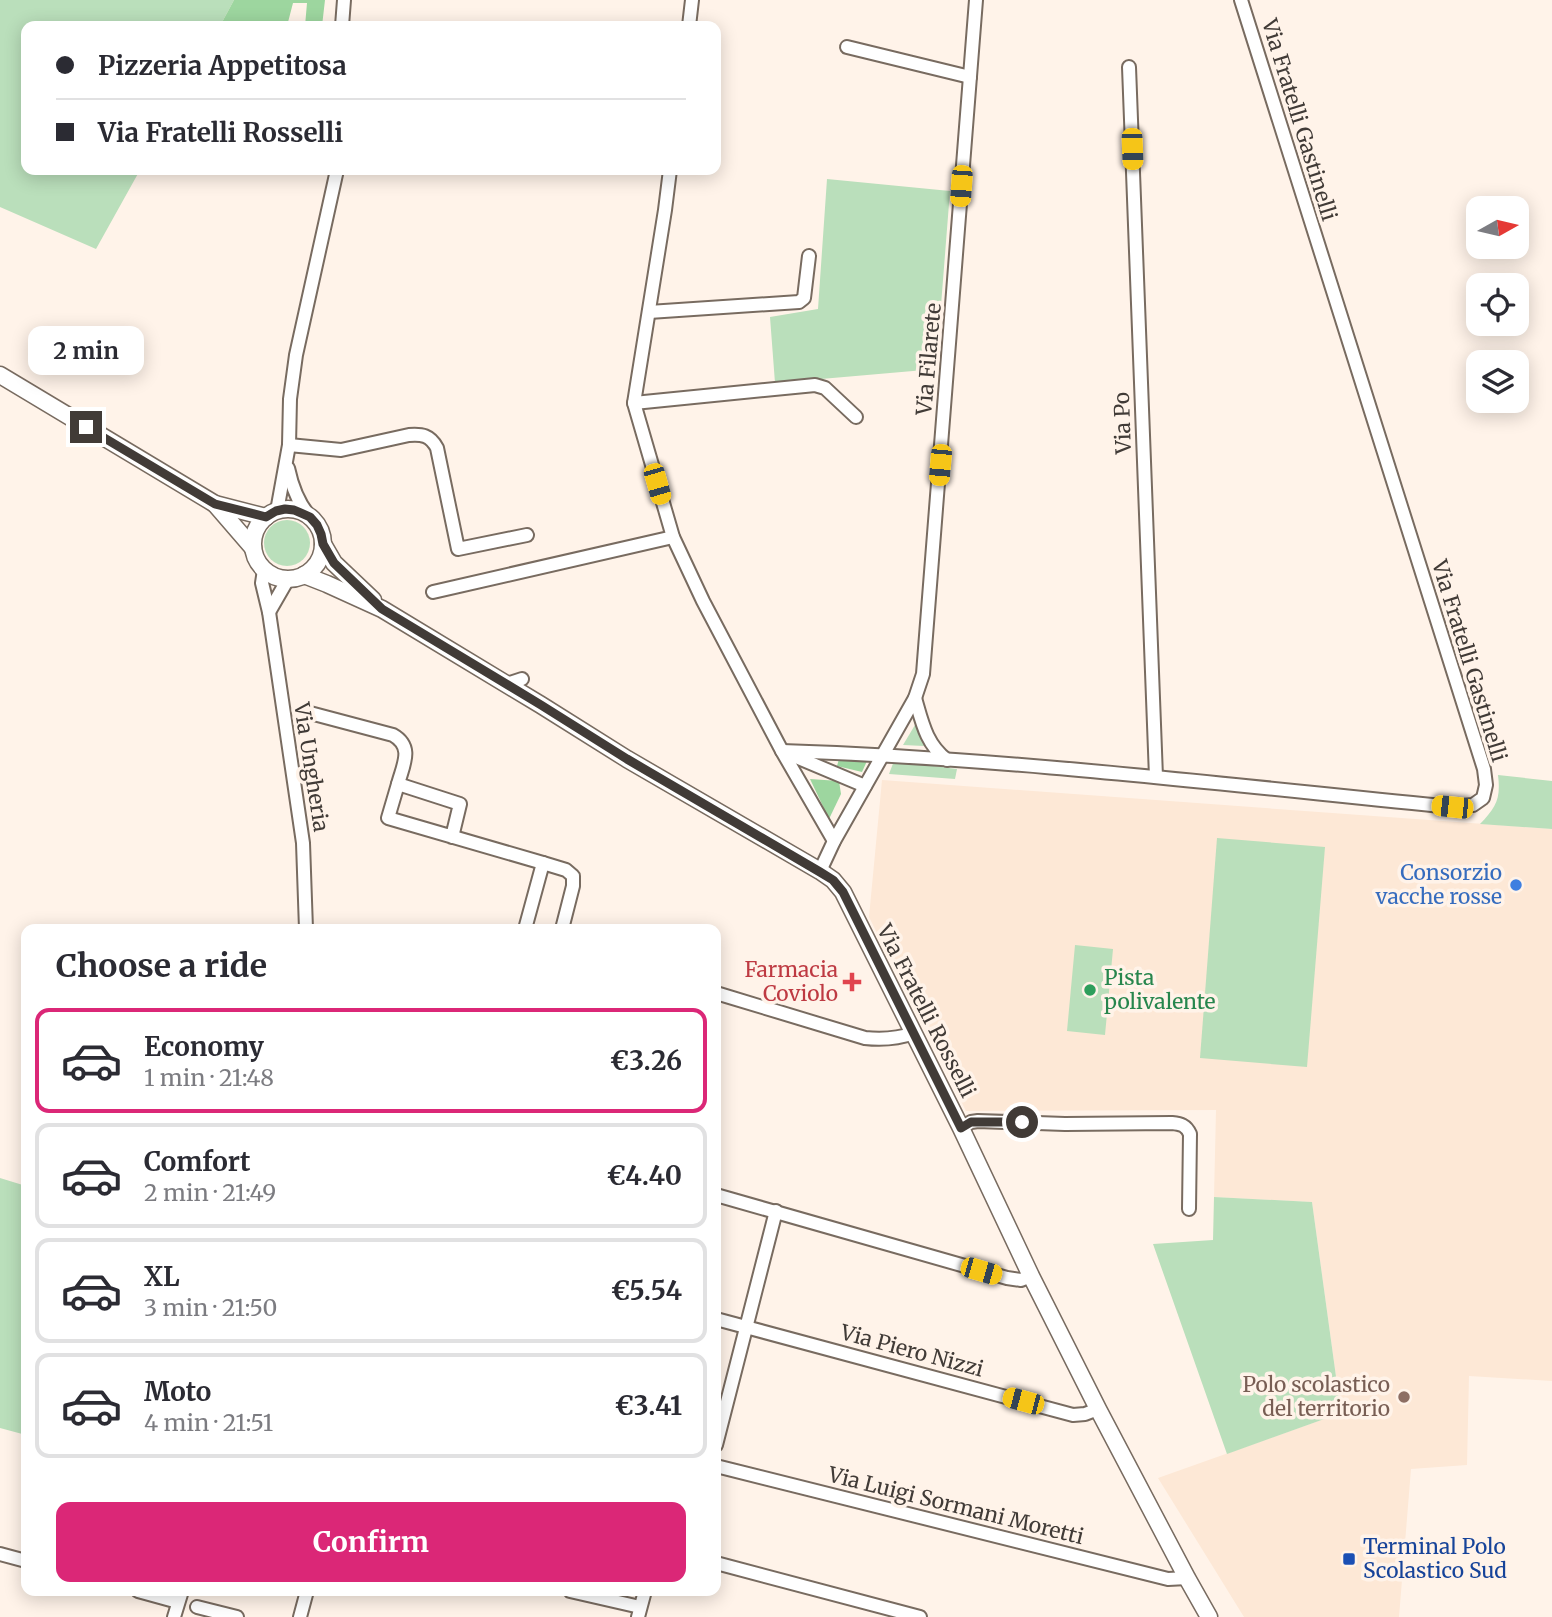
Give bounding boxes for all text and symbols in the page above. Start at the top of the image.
street label: Via Fratelli Gastinelli [1256,15,1343,224]
text: Pizzeria Appetitosa [98,49,347,82]
text: Via Fratelli Rosselli [98,116,343,149]
car [1121,128,1144,170]
car [950,164,973,208]
north arrow [1466,196,1530,259]
map controls [1466,196,1529,413]
button: locate [1466,273,1529,336]
street label: Via Filarete [910,302,947,417]
callout: 2 min [28,326,144,374]
text: 2 min [53,336,119,365]
button: layers [1466,350,1529,413]
street label: Via Po [1108,391,1137,456]
route end [70,411,102,443]
car [928,443,953,487]
car [642,461,673,507]
street label: Via Fratelli Gastinelli [1426,556,1513,765]
street label: Via Ungheria [288,699,335,833]
car [1431,794,1474,820]
place label: Consorzio vacche rosse [1375,859,1502,910]
marker: Consorzio vacche rosse [1508,877,1524,893]
street label: Via Fratelli Rosselli [871,919,982,1102]
text: Choose a ride [56,946,267,986]
place label: Farmacia Coviolo [745,956,838,1007]
place label: Pista polivalente [1104,964,1216,1015]
marker: Farmacia Coviolo [844,974,860,990]
marker: Pista polivalente [1082,982,1098,998]
icon: car [60,1029,123,1092]
text: Economy [144,1030,264,1063]
text: €3.26 [610,1044,682,1077]
text: 1 min · 21:48 [144,1063,274,1092]
route start [1006,1106,1038,1138]
icon: car [60,1144,123,1207]
text: Comfort [144,1145,250,1178]
text: €4.40 [606,1159,682,1192]
text: 2 min · 21:49 [144,1178,276,1207]
car [958,1255,1005,1287]
icon: car [60,1259,123,1322]
text: XL [144,1260,180,1293]
text: €5.54 [611,1274,682,1307]
text: 3 min · 21:50 [144,1293,277,1322]
street label: Via Piero Nizzi [837,1318,987,1383]
place label: Polo scolastico del territorio [1242,1371,1390,1422]
icon: car [60,1374,123,1437]
text: Moto [144,1375,211,1408]
car [1000,1385,1047,1417]
text: €3.41 [615,1389,682,1422]
marker: Polo scolastico del territorio [1396,1389,1412,1405]
text: 4 min · 21:51 [144,1408,273,1437]
street label: Via Luigi Sormani Moretti [825,1460,1087,1550]
button: Confirm [56,1502,686,1582]
place label: Terminal Polo Scolastico Sud [1363,1533,1507,1584]
marker: Terminal Polo Scolastico Sud [1341,1551,1357,1567]

